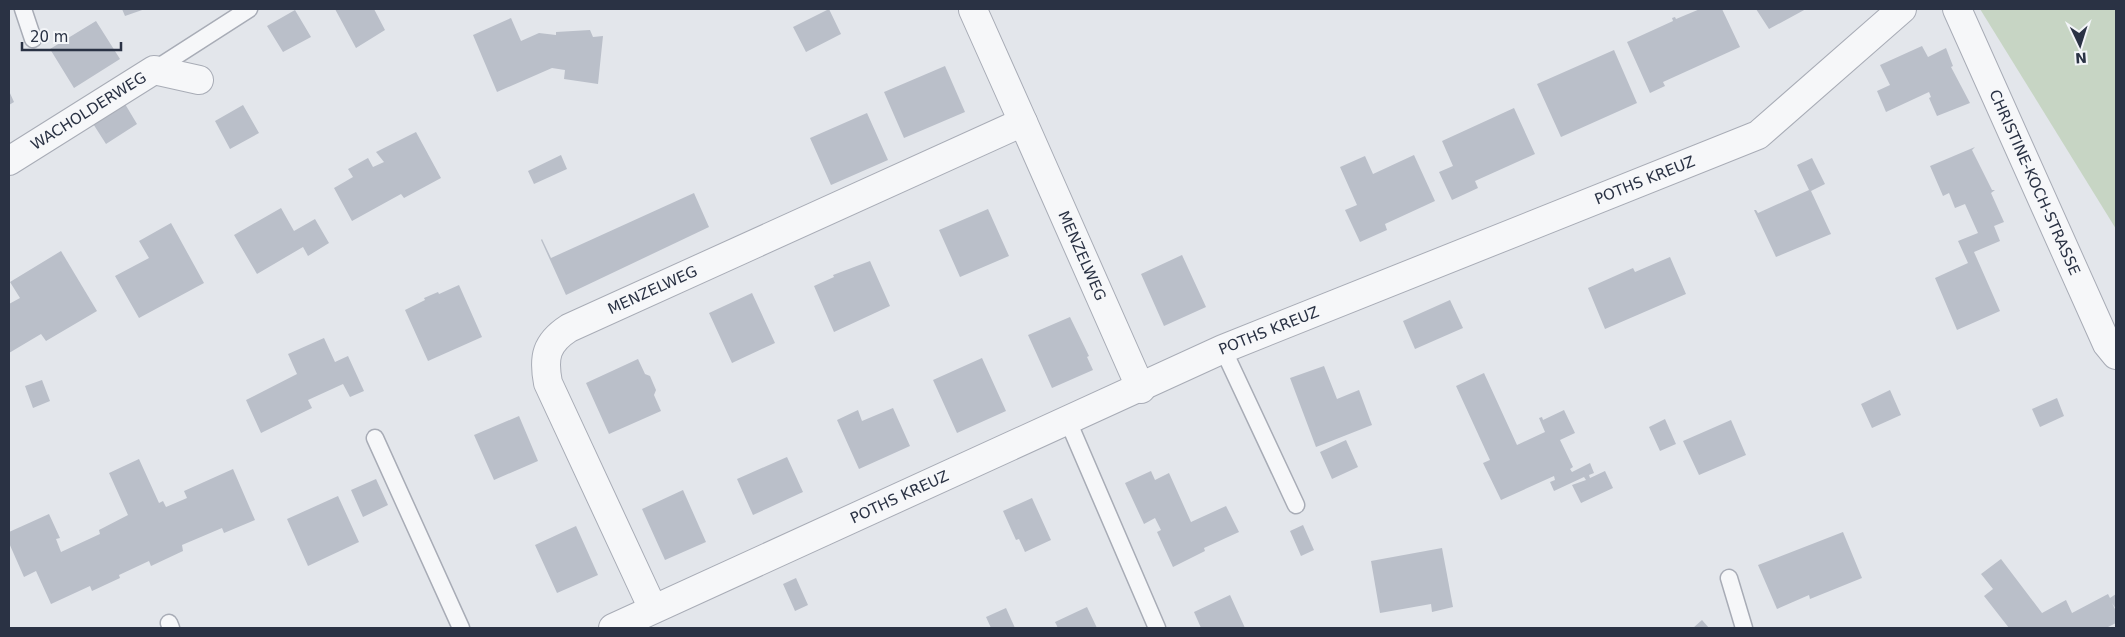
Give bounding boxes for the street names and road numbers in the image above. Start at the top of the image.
street label: WACHOLDERWEG [28,68,150,154]
street label: CHRISTINE-KOCH-STRASSE [1985,87,2084,278]
street label: POTHS KREUZ [1592,152,1697,208]
street label: MENZELWEG [1054,208,1110,304]
street label: MENZELWEG [605,262,700,318]
street label: POTHS KREUZ [1216,303,1321,359]
street label: POTHS KREUZ [847,467,952,527]

